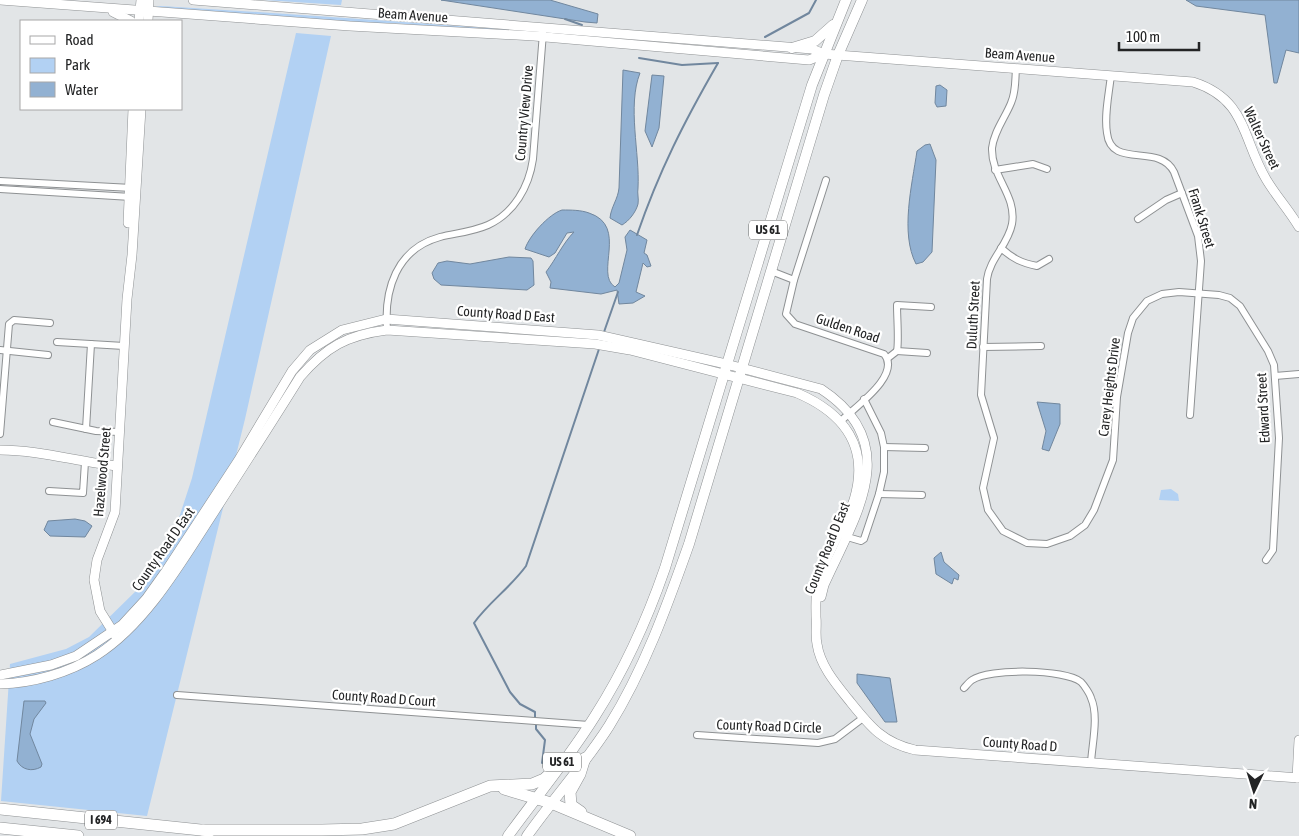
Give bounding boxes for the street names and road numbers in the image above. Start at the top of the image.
street label: Beam Avenue [377,5,449,25]
street label: Beam Avenue [984,45,1056,65]
street label: Country View Drive [512,64,536,162]
street label: Walter Street [1241,104,1283,172]
street label: Frank Street [1185,186,1219,250]
road number: US 61 [749,220,787,240]
street label: Duluth Street [963,280,983,350]
street label: County Road D East [457,303,555,325]
street label: Gulden Road [814,310,882,346]
street label: Carey Heights Drive [1095,337,1123,437]
street label: Edward Street [1253,372,1273,444]
street label: Hazelwood Street [90,426,114,518]
street label: County Road D East [801,500,853,596]
street label: County Road D East [128,504,198,594]
street label: County Road D Court [331,686,437,710]
street label: County Road D Circle [716,716,822,736]
street label: County Road D [982,733,1058,755]
road number: US 61 [543,752,581,772]
road number: I 694 [85,810,117,830]

